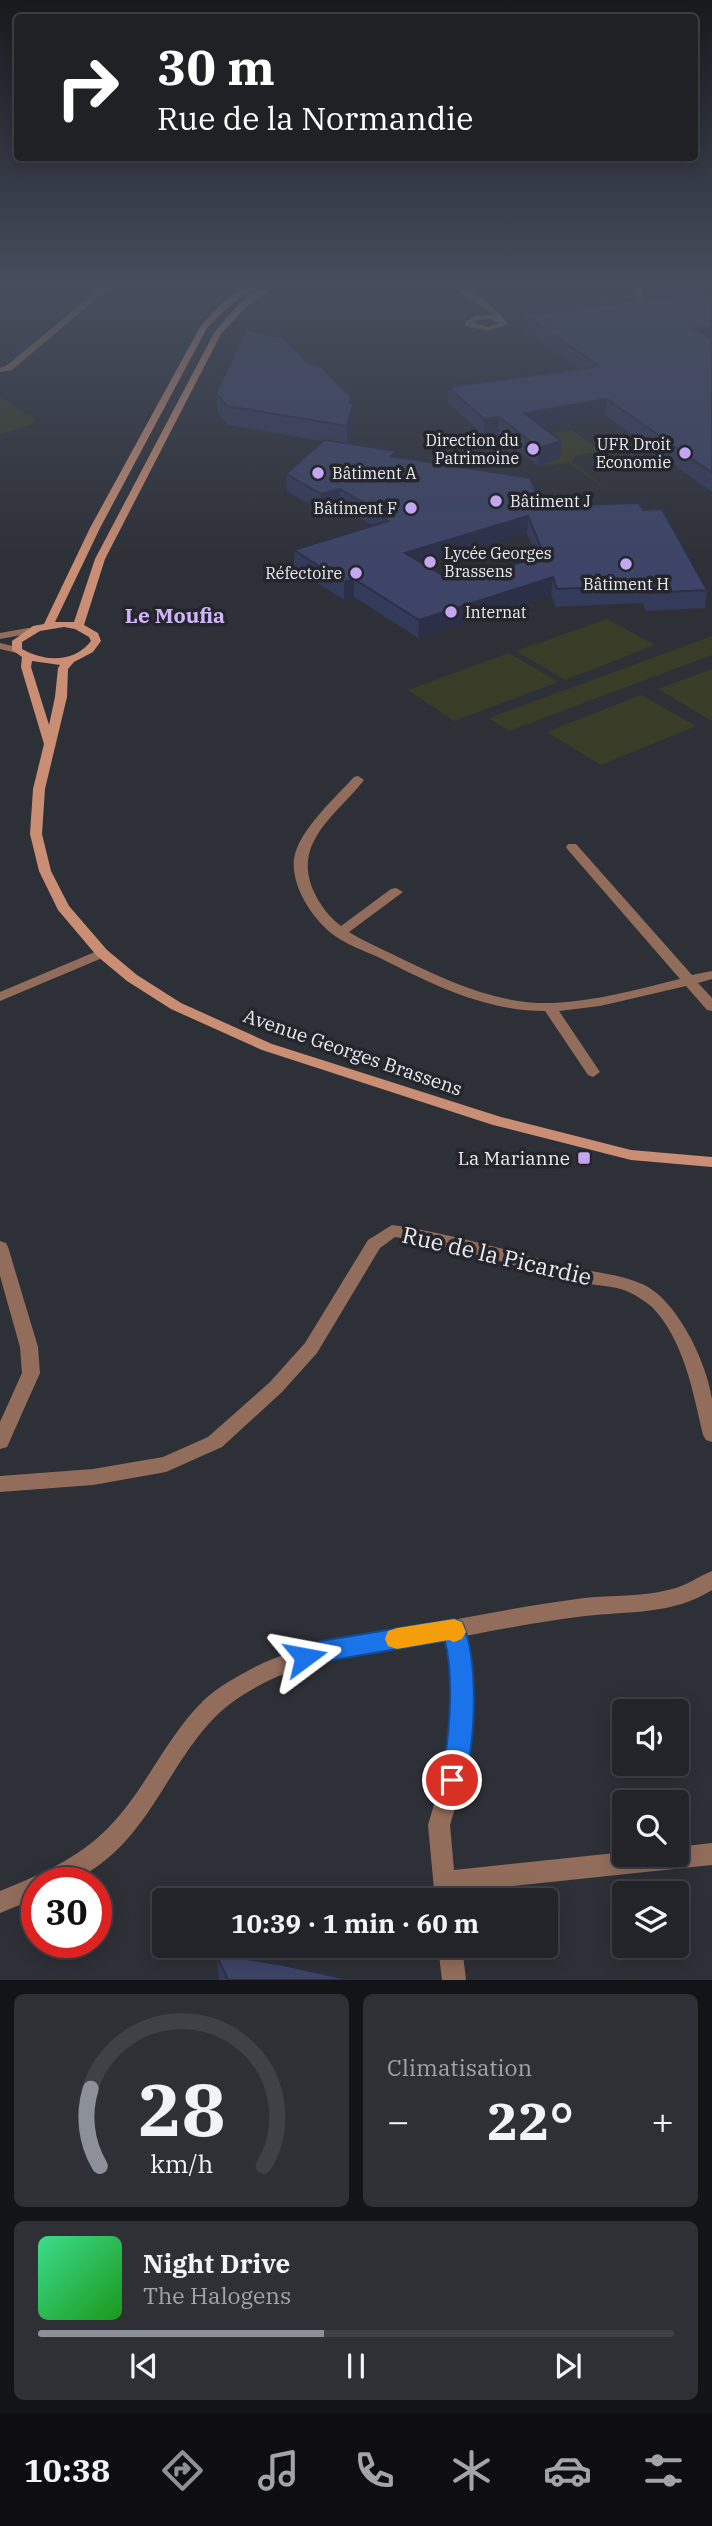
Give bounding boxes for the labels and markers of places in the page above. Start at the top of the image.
place label: Direction du Patrimoine [425,430,519,468]
place label: UFR Droit Economie [596,434,671,472]
marker: Direction du Patrimoine [525,441,541,457]
marker: UFR Droit Economie [677,445,693,461]
place label: Bâtiment A [332,463,416,483]
marker: Bâtiment A [310,465,326,481]
place label: Bâtiment J [510,491,591,511]
marker: Bâtiment J [488,493,504,509]
place label: Bâtiment F [314,498,397,518]
marker: Bâtiment F [403,500,419,516]
place label: Lycée Georges Brassens [444,543,552,581]
marker: Lycée Georges Brassens [422,554,438,570]
marker: Bâtiment H [618,556,634,572]
place label: Réfectoire [265,563,342,583]
marker: Réfectoire [348,565,364,581]
place label: Bâtiment H [583,574,669,594]
place label: Internat [465,602,527,622]
marker: Internat [443,604,459,620]
place label: La Marianne [458,1146,570,1170]
marker: La Marianne [576,1150,592,1166]
pin [422,1750,482,1810]

